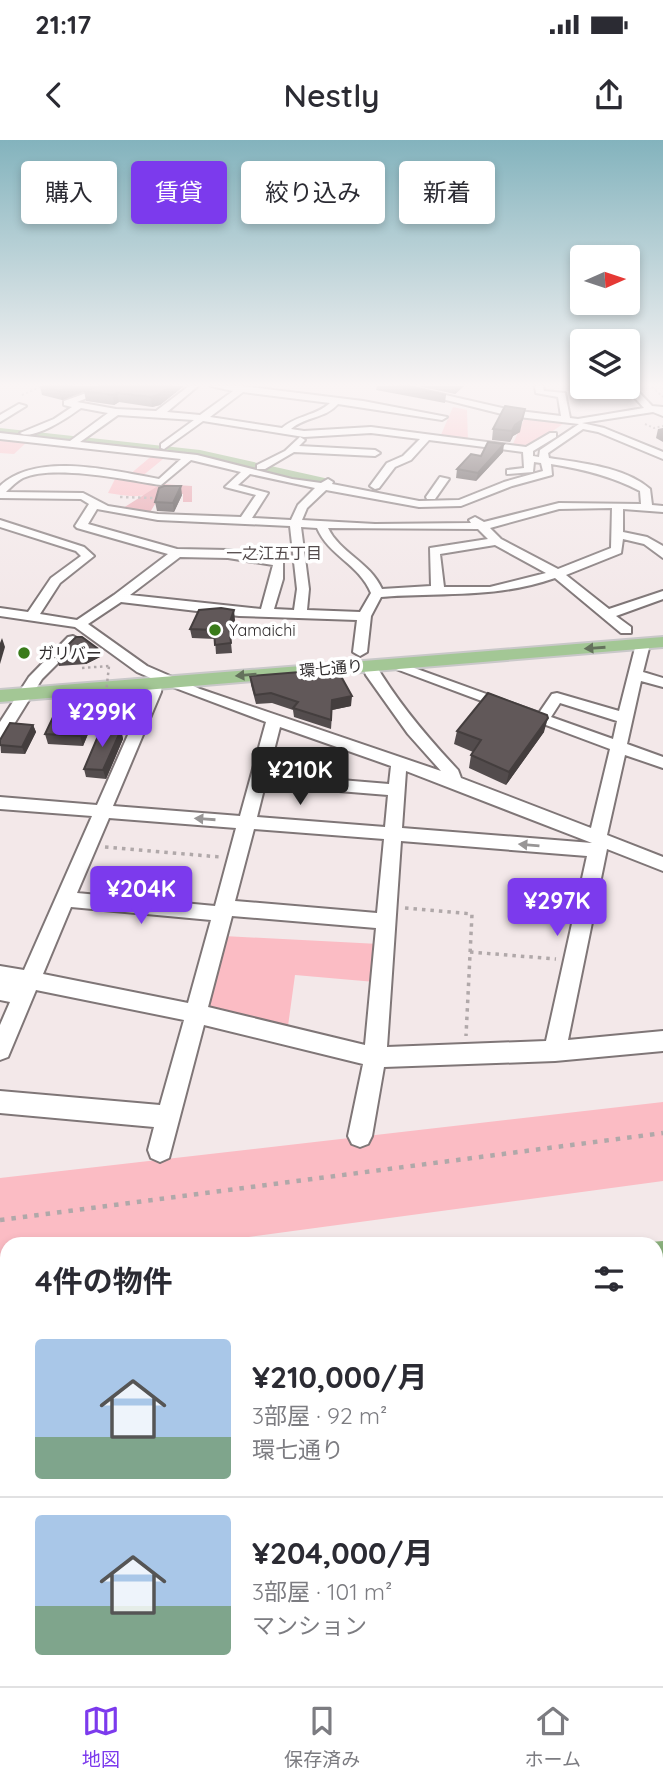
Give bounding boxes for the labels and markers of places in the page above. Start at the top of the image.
place label: Yamaichi [229,620,296,640]
marker: Yamaichi [207,622,223,638]
place label: ガリバー [38,643,102,663]
marker: ガリバー [16,645,32,661]
pin: ¥299K [53,690,151,749]
pin: ¥210K [251,748,349,807]
pin: ¥204K [92,866,190,926]
pin: ¥297K [508,878,606,938]

